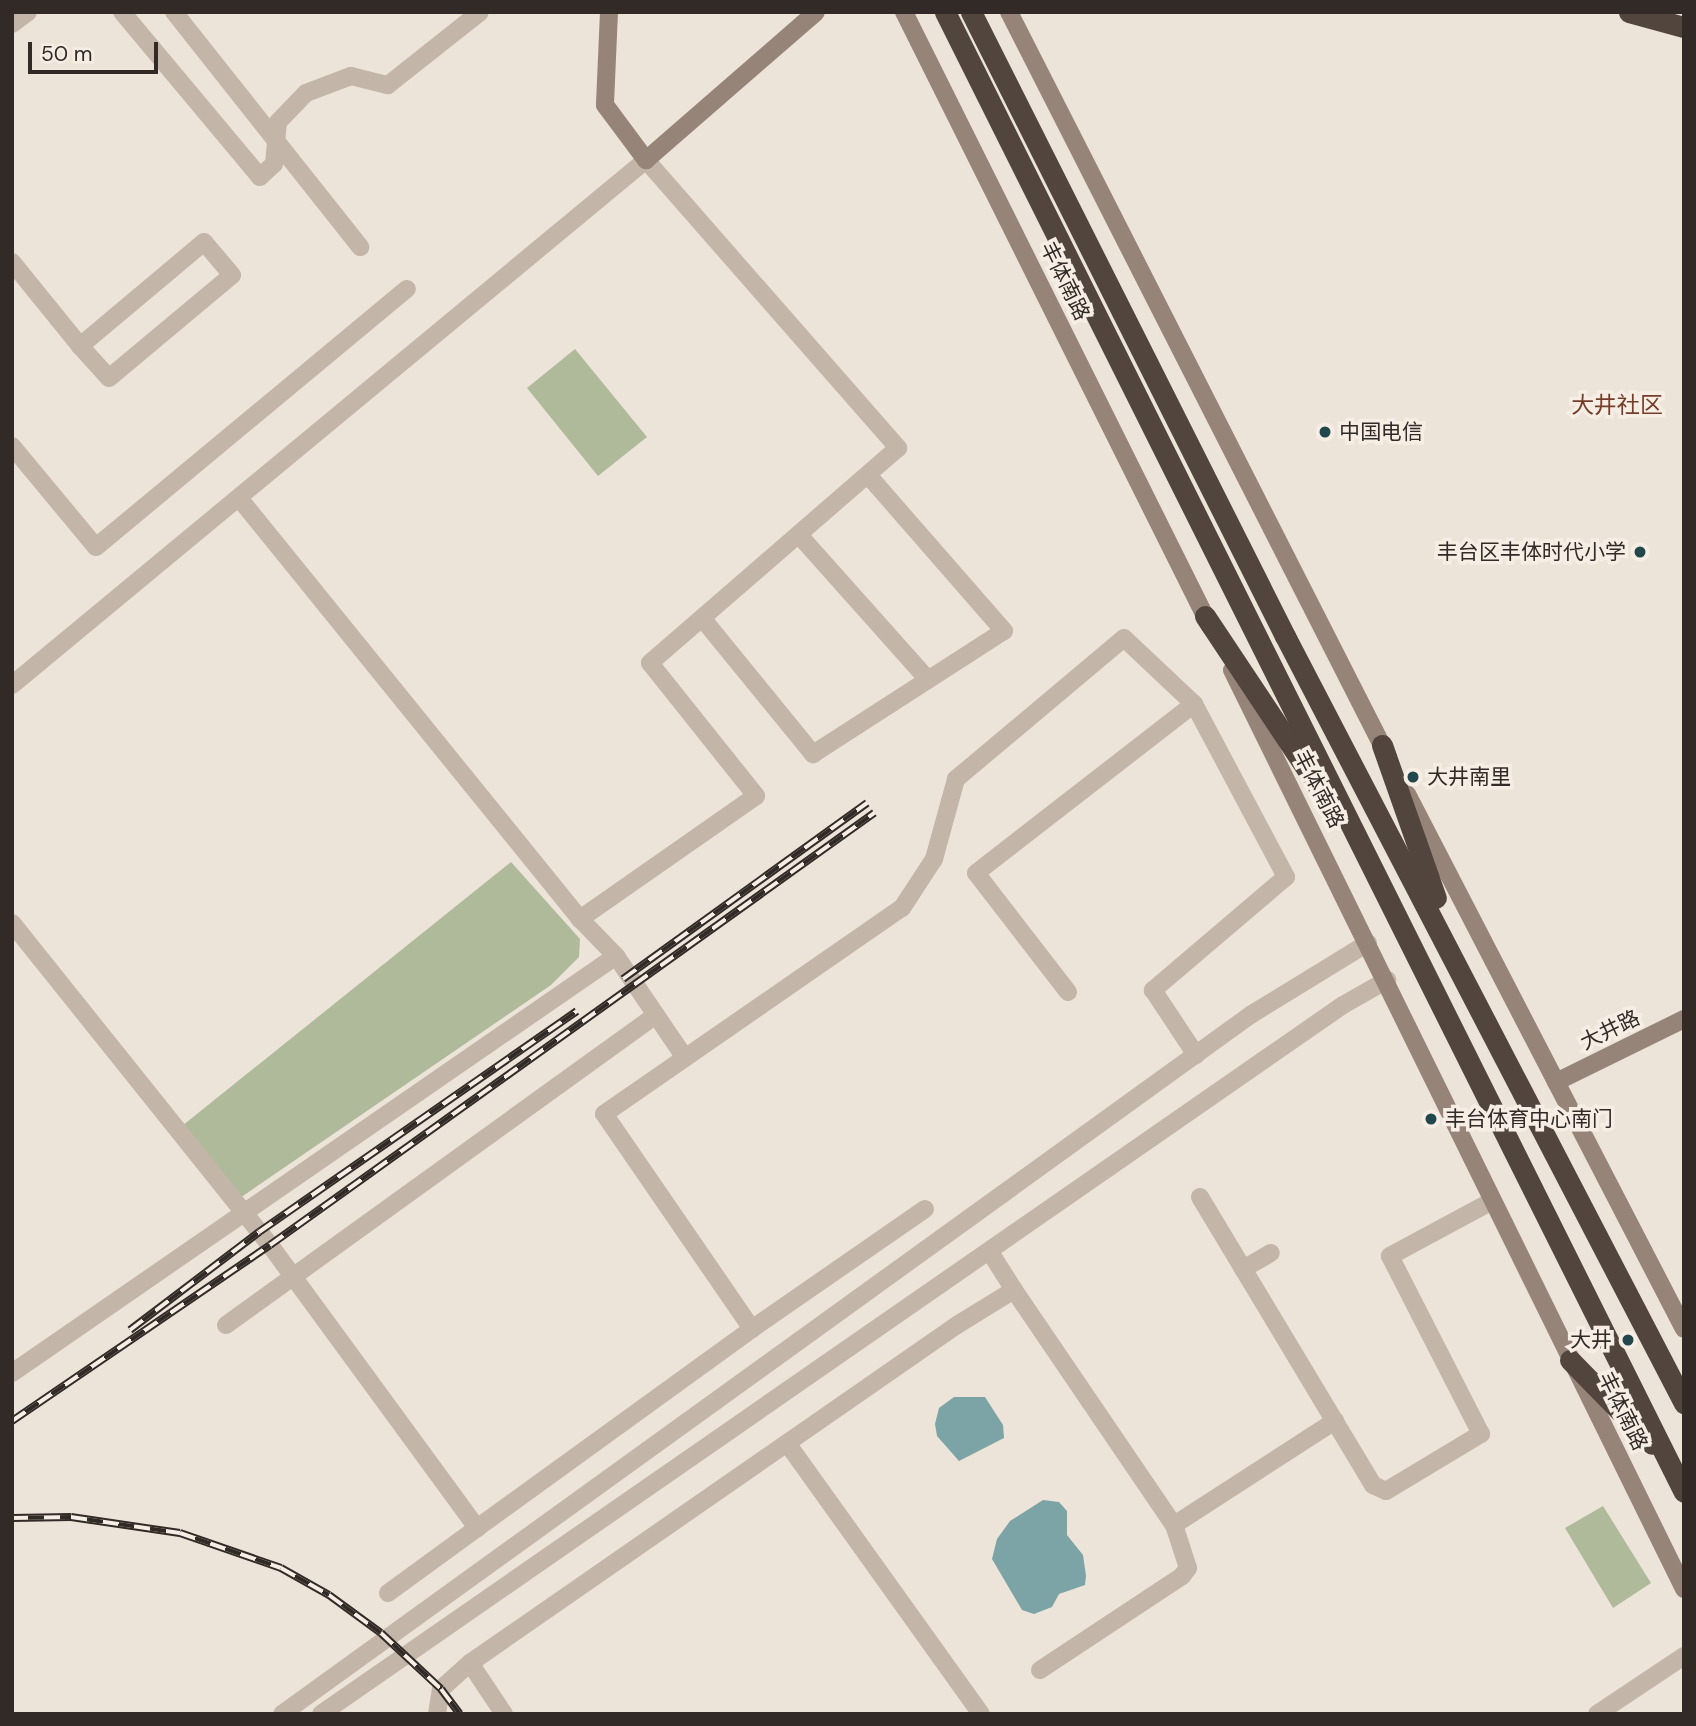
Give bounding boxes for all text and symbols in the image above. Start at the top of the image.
scale bar [32,28,161,72]
text: 50 m [41,40,92,68]
street label: 丰体南路 [1035,238,1095,324]
district label: 大井社区 [1571,391,1663,419]
place label: 中国电信 [1339,419,1423,445]
marker: 中国电信 [1317,424,1333,440]
place label: 丰台区丰体时代小学 [1437,539,1626,565]
marker: 丰台区丰体时代小学 [1632,544,1648,560]
street label: 丰体南路 [1289,746,1349,832]
place label: 大井南里 [1427,764,1511,790]
marker: 大井南里 [1405,769,1421,785]
street label: 大井路 [1576,1005,1644,1055]
place label: 丰台体育中心南门 [1445,1106,1613,1132]
marker: 丰台体育中心南门 [1423,1111,1439,1127]
place label: 大井 [1570,1327,1612,1353]
marker: 大井 [1618,1330,1638,1350]
street label: 丰体南路 [1593,1368,1653,1454]

